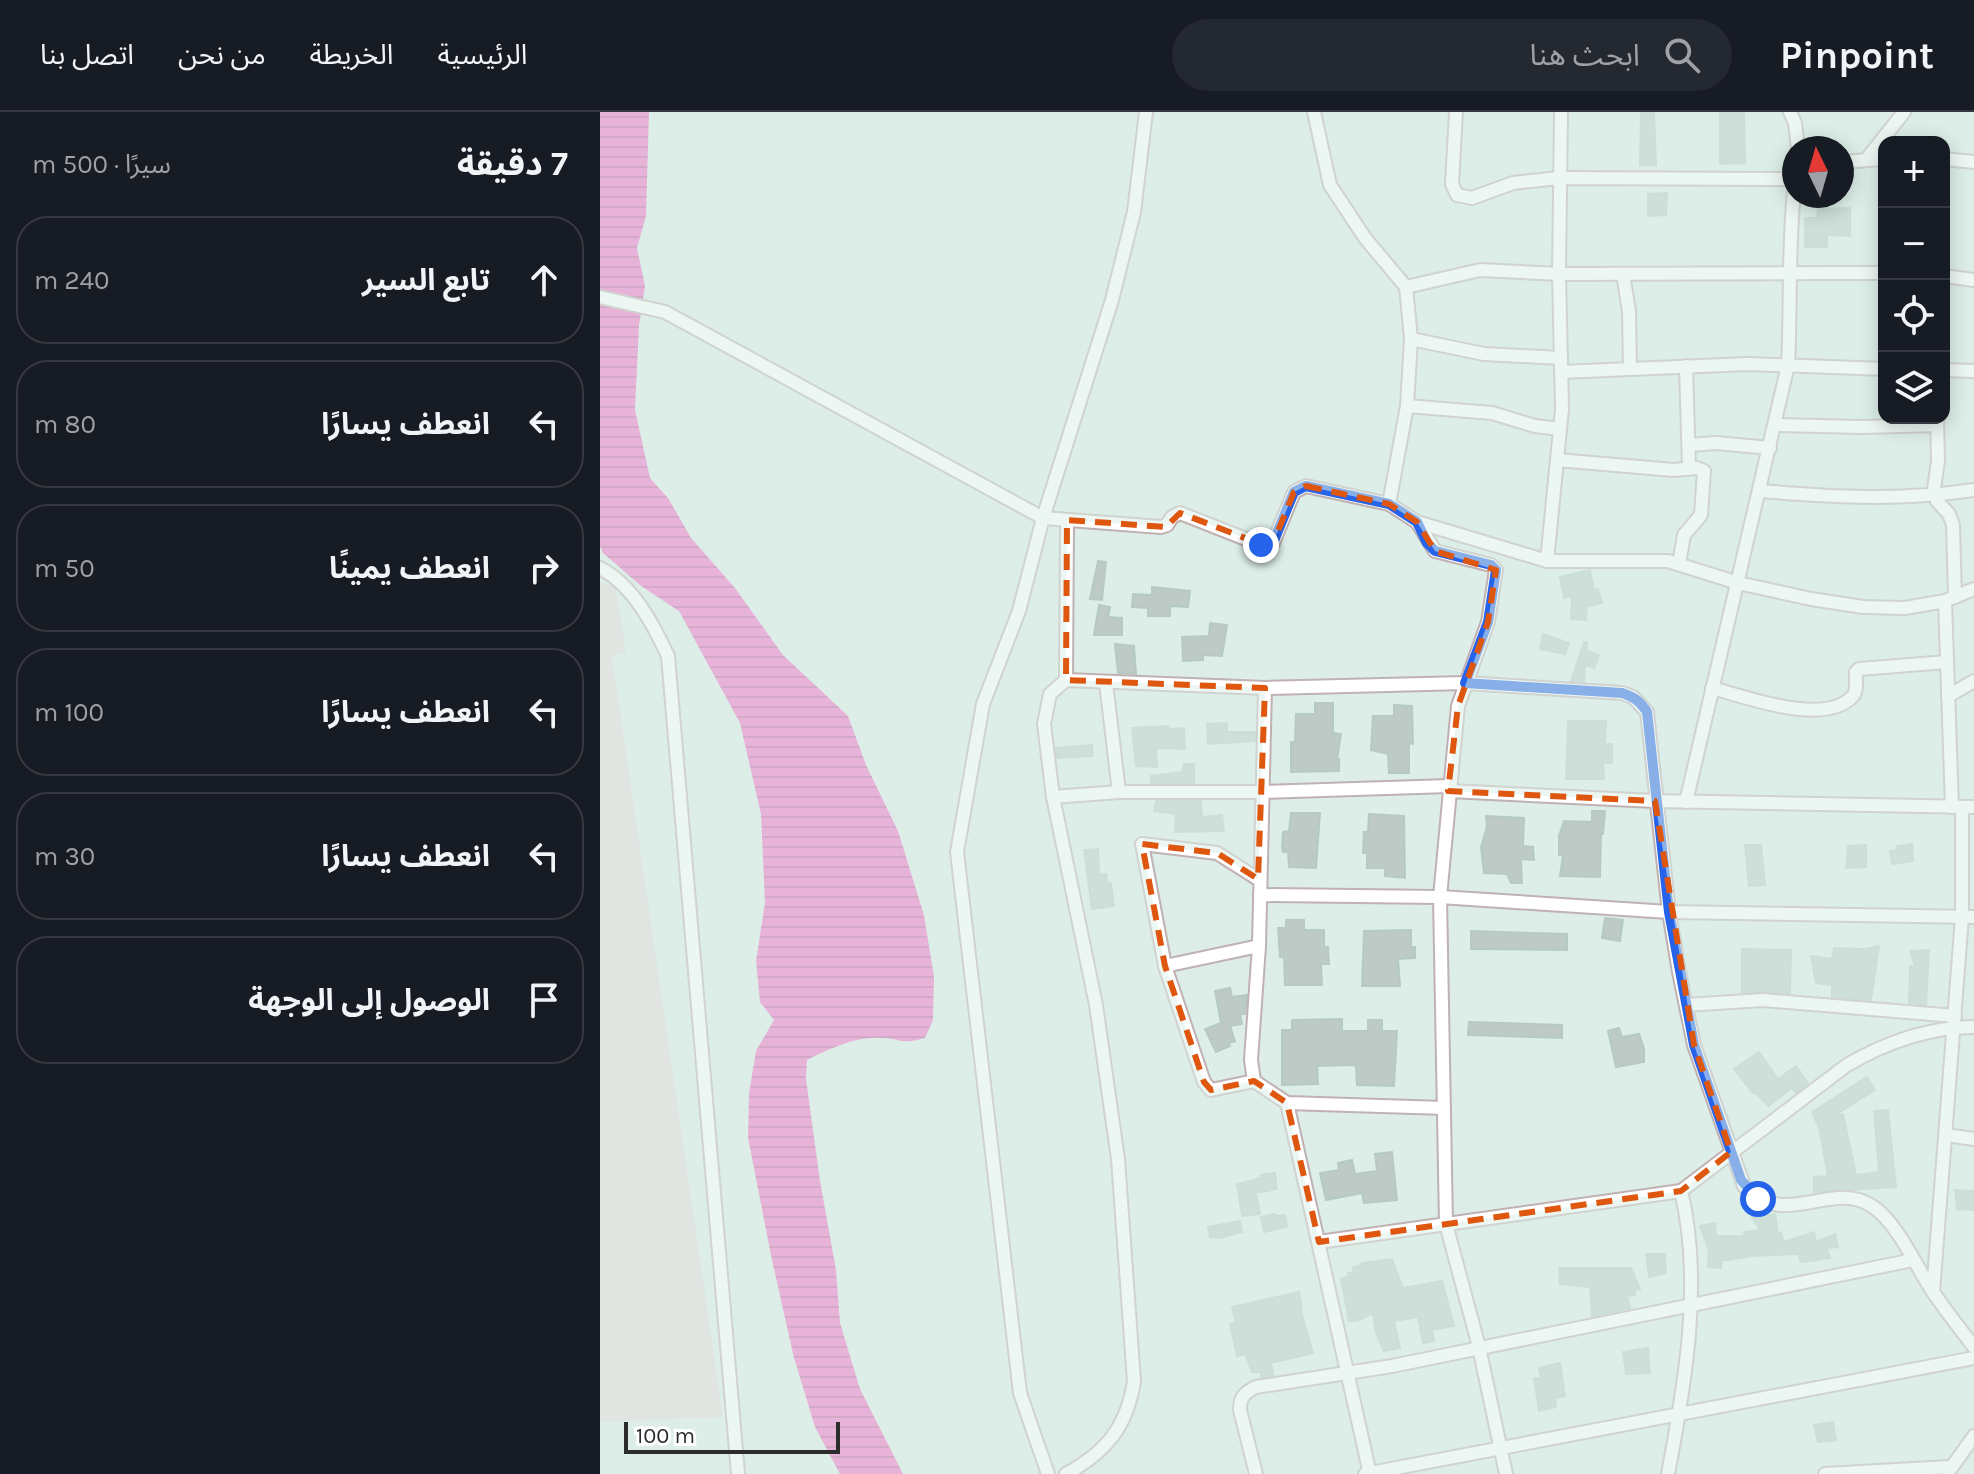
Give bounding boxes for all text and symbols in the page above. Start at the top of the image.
search box [1172,19,1732,91]
icon: search [1660,33,1704,77]
text: Pinpoint [1780,33,1934,78]
text: ابحث هنا [1530,37,1640,73]
text: اتصل بنا [40,38,134,71]
text: من نحن [178,38,266,71]
text: الخريطة [310,38,393,71]
text: الرئيسية [437,38,528,71]
north arrow [1782,136,1854,208]
map controls [1878,136,1950,424]
button: + [1878,136,1950,208]
text: 7 دقيقة [457,144,568,184]
text: سيرًا · 500 m [32,149,171,180]
button: − [1878,208,1950,280]
icon: ahead [522,258,566,302]
text: تابع السير [362,262,490,298]
text: 240 m [34,265,110,296]
button: locate [1878,280,1950,352]
button: layers [1878,352,1950,424]
icon: left [522,402,566,446]
text: انعطف يسارًا [321,406,490,442]
text: 80 m [34,409,96,440]
route end [1243,527,1279,563]
icon: right [522,546,566,590]
text: انعطف يمينًا [329,550,490,586]
text: 50 m [34,553,95,584]
icon: left [522,690,566,734]
text: انعطف يسارًا [321,694,490,730]
text: 100 m [34,697,104,728]
icon: left [522,834,566,878]
text: انعطف يسارًا [321,838,490,874]
text: 30 m [34,841,95,872]
icon: arrive [522,978,566,1022]
text: الوصول إلى الوجهة [248,982,490,1018]
route start [1740,1181,1776,1217]
scale bar [624,1418,840,1454]
text: 100 m [636,1423,695,1449]

